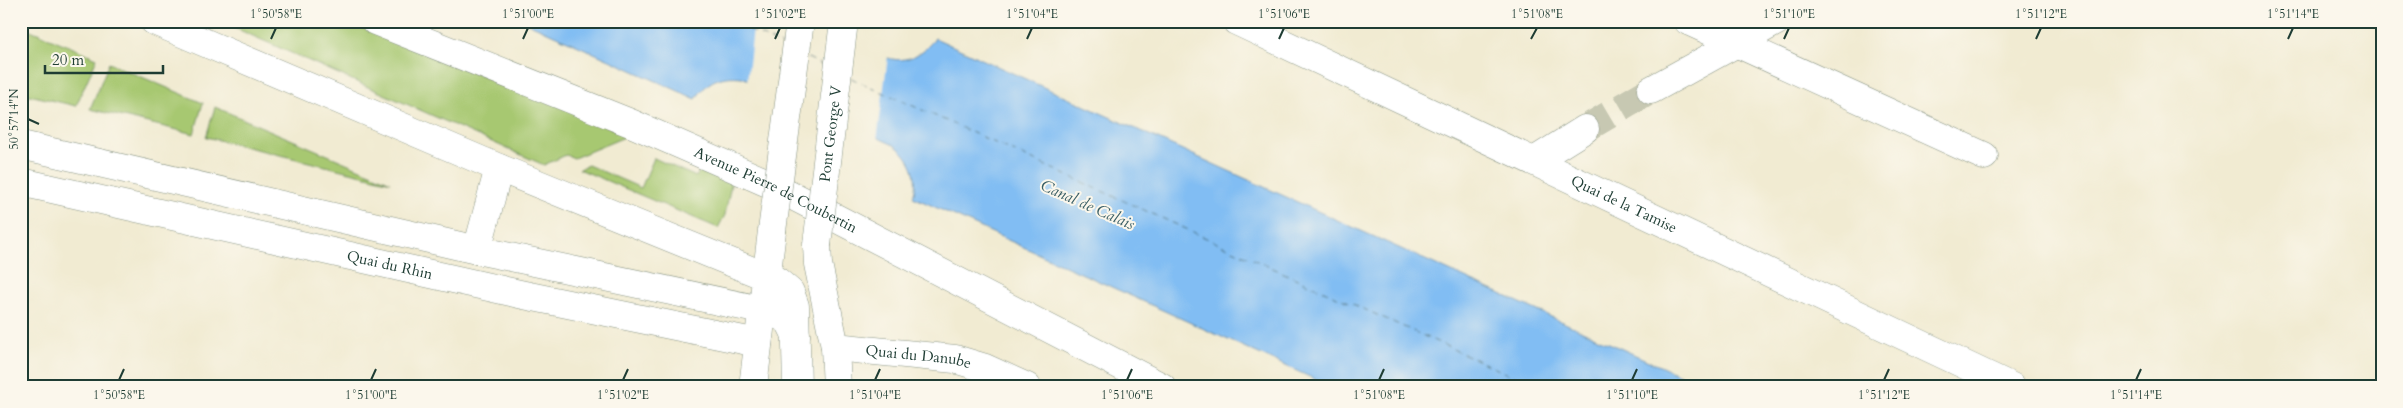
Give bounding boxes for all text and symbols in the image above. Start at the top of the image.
text: 1°50'58"E [250,6,302,22]
text: 1°51'00"E [502,6,554,22]
text: 1°51'02"E [754,6,806,22]
text: 1°51'04"E [1006,6,1058,22]
text: 1°51'06"E [1258,6,1310,22]
text: 1°51'08"E [1511,6,1563,22]
text: 1°51'10"E [1763,6,1815,22]
text: 1°51'12"E [2015,6,2067,22]
text: 1°51'14"E [2267,6,2319,22]
scale bar [45,42,162,74]
text: 20 m [52,50,84,70]
street label: Pont George V [815,85,846,183]
text: 50°57'14"N [6,88,22,149]
street label: Avenue Pierre de Coubertin [691,142,861,238]
street label: Quai de la Tamise [1568,170,1681,238]
water label: Canal de Calais [1037,174,1139,236]
street label: Quai du Rhin [345,246,435,284]
street label: Quai du Danube [865,340,974,373]
text: 1°50'58"E [93,387,145,403]
text: 1°51'00"E [345,387,397,403]
text: 1°51'02"E [597,387,649,403]
text: 1°51'04"E [849,387,901,403]
text: 1°51'06"E [1101,387,1153,403]
text: 1°51'08"E [1353,387,1405,403]
text: 1°51'10"E [1606,387,1658,403]
text: 1°51'12"E [1858,387,1910,403]
text: 1°51'14"E [2110,387,2162,403]

